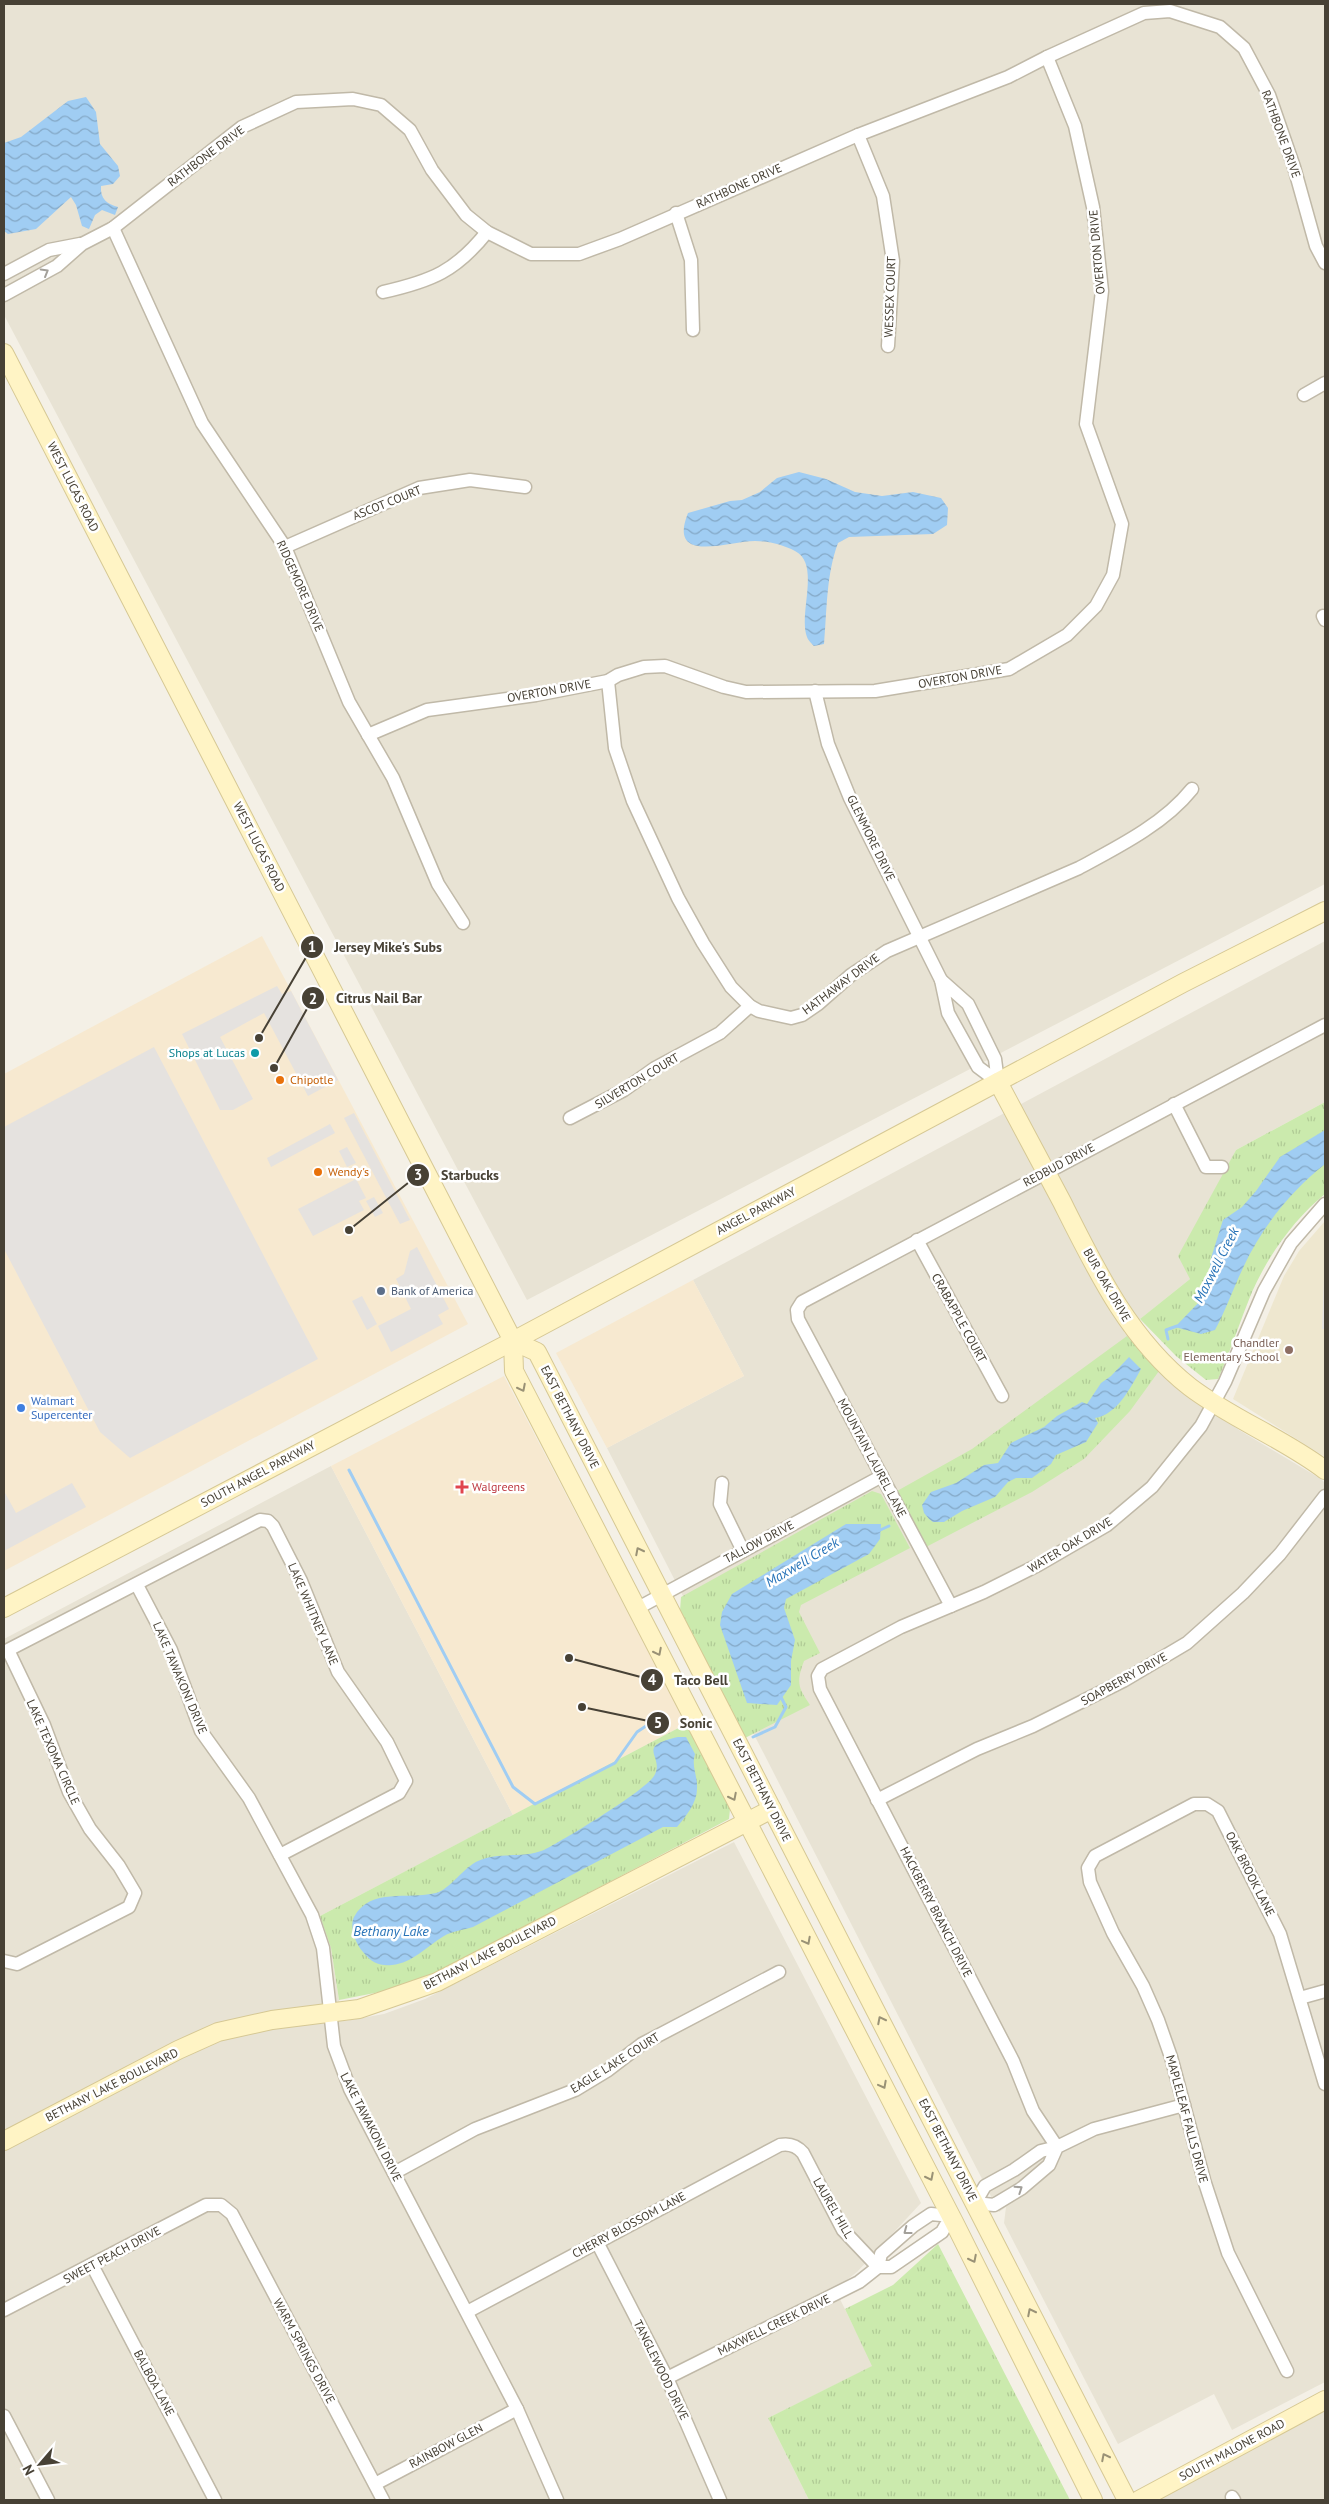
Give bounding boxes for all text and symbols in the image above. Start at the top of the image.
street label: RATHBONE DRIVE [1259,88,1304,180]
street label: RATHBONE DRIVE [164,122,247,189]
street label: RATHBONE DRIVE [694,160,784,211]
street label: OVERTON DRIVE [1085,209,1108,295]
street label: WESSEX COURT [881,256,898,338]
one-way arrow [40,268,49,278]
street label: WEST LUCAS ROAD [44,439,103,534]
street label: ASCOT COURT [350,482,424,523]
street label: RIDGEMORE DRIVE [274,538,327,634]
street label: OVERTON DRIVE [917,662,1003,691]
street label: OVERTON DRIVE [506,676,592,705]
street label: GLENMORE DRIVE [844,792,899,883]
street label: WEST LUCAS ROAD [230,799,289,894]
callout: Jersey Mike's Subs [299,932,452,961]
text: 1 [308,937,316,956]
text: Jersey Mike's Subs [333,938,442,956]
street label: HATHAWAY DRIVE [799,950,882,1018]
callout: Citrus Nail Bar [301,984,432,1013]
text: 2 [309,989,317,1008]
text: Citrus Nail Bar [336,989,422,1007]
place label: Shops at Lucas [169,1045,245,1060]
marker: Shops at Lucas [249,1047,261,1059]
street label: SILVERTON COURT [592,1049,682,1112]
place label: Chipotle [290,1072,333,1087]
marker: Chipotle [274,1074,286,1086]
street label: REDBUD DRIVE [1020,1139,1097,1190]
callout: Starbucks [406,1160,509,1189]
place label: Wendy's [328,1164,369,1179]
text: 3 [414,1165,422,1184]
marker: Wendy's [312,1166,324,1178]
text: Starbucks [441,1166,499,1184]
street label: ANGEL PARKWAY [714,1183,798,1238]
water label: Maxwell Creek [1189,1224,1243,1306]
street label: BUR OAK DRIVE [1080,1245,1134,1324]
street label: CRABAPPLE COURT [929,1271,990,1365]
place label: Bank of America [391,1283,474,1298]
marker: Bank of America [375,1285,387,1297]
place label: Chandler Elementary School [1183,1335,1279,1364]
marker: Chandler Elementary School [1283,1344,1295,1356]
street label: EAST BETHANY DRIVE [538,1363,603,1471]
one-way arrow [516,1382,526,1391]
place label: Walmart Supercenter [31,1393,92,1422]
street label: MOUNTAIN LAUREL LANE [835,1396,910,1520]
marker: Walmart Supercenter [15,1402,27,1414]
street label: SOUTH ANGEL PARKWAY [198,1437,318,1510]
place label: Walgreens [472,1479,525,1494]
marker: Walgreens [456,1481,468,1493]
street label: WATER OAK DRIVE [1025,1513,1115,1576]
street label: TALLOW DRIVE [721,1517,796,1566]
water label: Maxwell Creek [762,1533,843,1591]
one-way arrow [635,1547,645,1556]
street label: LAKE WHITNEY LANE [285,1560,342,1667]
street label: LAKE TAWAKONI DRIVE [150,1619,211,1736]
one-way arrow [652,1647,662,1656]
street label: SOAPBERRY DRIVE [1078,1649,1170,1708]
callout: Taco Bell [639,1665,738,1694]
text: 4 [648,1670,657,1689]
text: Taco Bell [674,1671,729,1689]
street label: LAKE TEXOMA CIRCLE [23,1697,83,1807]
callout: Sonic [645,1709,722,1738]
text: 5 [654,1713,662,1732]
text: Sonic [680,1714,712,1732]
street label: EAST BETHANY DRIVE [730,1736,795,1844]
one-way arrow [727,1792,737,1801]
street label: OAK BROOK LANE [1223,1829,1278,1919]
street label: HACKBERRY BRANCH DRIVE [897,1844,976,1979]
street label: BETHANY LAKE BOULEVARD [421,1912,559,1993]
water label: Bethany Lake [353,1922,429,1940]
one-way arrow [801,1936,811,1945]
one-way arrow [877,2016,887,2025]
street label: EAGLE LAKE COURT [567,2029,662,2096]
street label: BETHANY LAKE BOULEVARD [43,2044,181,2125]
street label: MAPLELEAF FALLS DRIVE [1163,2053,1212,2184]
street label: LAKE TAWAKONI DRIVE [337,2070,405,2184]
one-way arrow [877,2080,887,2089]
street label: EAST BETHANY DRIVE [916,2096,981,2204]
one-way arrow [924,2172,934,2181]
street label: LAUREL HILL [810,2175,857,2241]
one-way arrow [1014,2186,1023,2196]
street label: CHERRY BLOSSOM LANE [569,2188,688,2261]
street label: SWEET PEACH DRIVE [60,2223,163,2287]
one-way arrow [903,2225,913,2234]
one-way arrow [967,2254,977,2263]
street label: MAXWELL CREEK DRIVE [715,2291,833,2358]
street label: WARM SPRINGS DRIVE [270,2296,339,2406]
one-way arrow [1027,2308,1037,2317]
street label: TANGLEWOOD DRIVE [631,2317,692,2422]
street label: BALBOA LANE [131,2347,178,2418]
street label: SOUTH MALONE ROAD [1176,2415,1287,2484]
street label: RAINBOW GLEN [406,2420,485,2471]
north arrow [15,2439,65,2489]
one-way arrow [1101,2453,1111,2462]
text: N [18,2462,39,2478]

